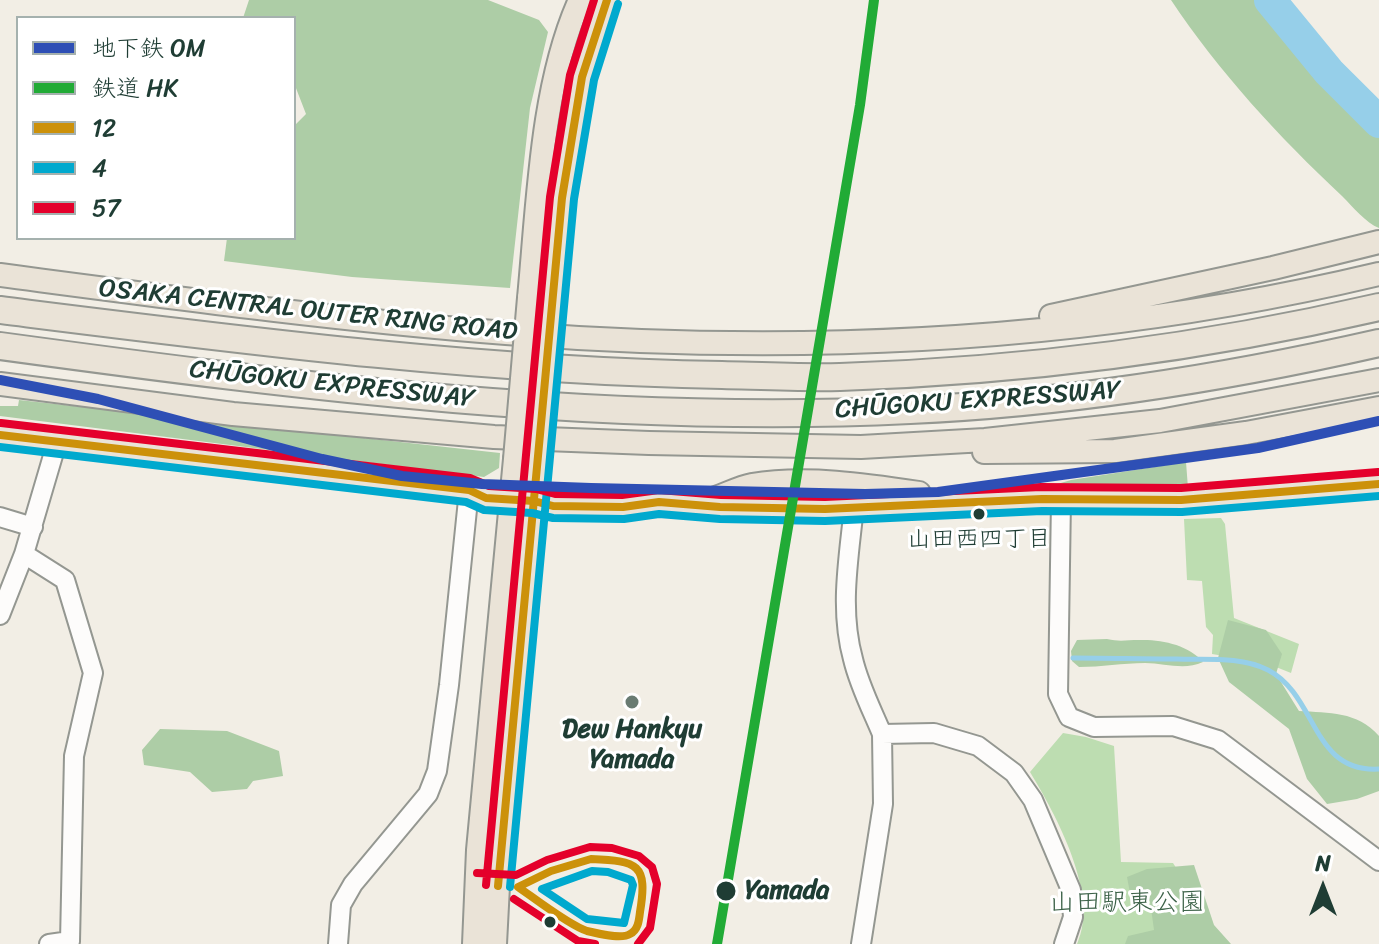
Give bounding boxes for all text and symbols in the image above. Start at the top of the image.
legend [16,16,296,240]
text: 地下鉄 OM [92,27,205,69]
text: 鉄道 HK [92,67,178,109]
text: 12 [92,107,116,149]
text: 4 [92,147,107,189]
text: 57 [92,187,120,229]
street label: OSAKA CENTRAL OUTER RING ROAD [97,274,519,348]
street label: CHŪGOKU EXPRESSWAY [188,355,476,415]
street label: CHŪGOKU EXPRESSWAY [834,375,1122,427]
marker: 山田西四丁目 [971,506,987,522]
place label: 山田西四丁目 [907,526,1051,554]
marker: Dew Hankyu Yamada [623,693,641,711]
place label: Dew Hankyu Yamada [562,714,702,776]
text: N [1315,844,1331,883]
north arrow [1283,848,1363,928]
place label: Yamada [745,875,829,907]
marker: Yamada [714,879,738,903]
park label: 山田駅東公園 [1049,887,1205,919]
unlabelled marker [542,914,558,930]

